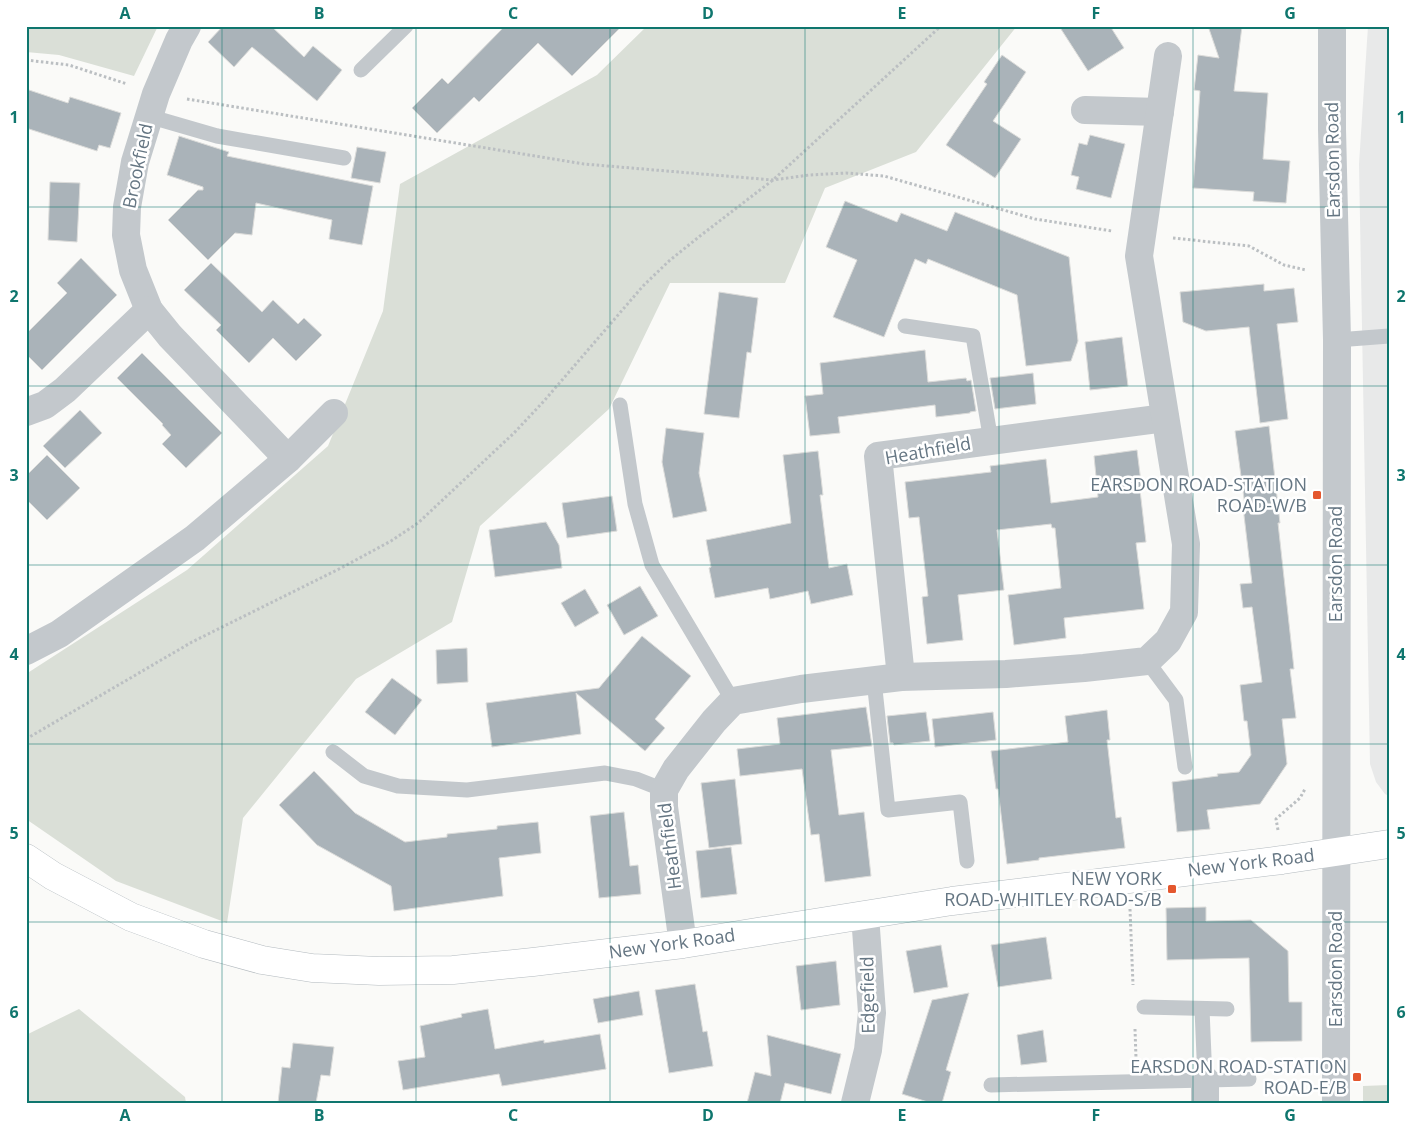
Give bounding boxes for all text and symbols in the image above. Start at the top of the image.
text: A [119,2,131,24]
text: B [314,2,324,24]
text: C [508,2,518,24]
text: D [702,2,714,24]
text: E [898,2,907,24]
text: F [1092,2,1100,24]
text: G [1284,2,1296,24]
street label: Earsdon Road [1319,102,1345,218]
text: 1 [9,106,19,128]
text: 1 [1396,106,1406,128]
street label: Brookfield [116,121,158,211]
text: 2 [9,285,19,307]
text: 2 [1396,285,1406,307]
street label: Heathfield [883,431,973,469]
text: 3 [9,464,19,486]
text: 3 [1396,464,1406,486]
place label: EARSDON ROAD-STATION ROAD-W/B [1090,472,1307,517]
marker: EARSDON ROAD-STATION ROAD-W/B [1311,489,1323,501]
street label: Earsdon Road [1323,506,1347,622]
text: 4 [9,643,19,665]
text: 4 [1396,643,1406,665]
street label: Heathfield [652,801,686,891]
text: 5 [9,822,19,844]
text: 5 [1396,822,1406,844]
street label: New York Road [1186,842,1316,882]
place label: NEW YORK ROAD-WHITLEY ROAD-S/B [944,866,1163,911]
marker: NEW YORK ROAD-WHITLEY ROAD-S/B [1166,883,1178,895]
street label: Earsdon Road [1323,911,1347,1027]
street label: New York Road [607,922,737,964]
street label: Edgefield [854,956,880,1034]
text: 6 [9,1001,19,1023]
text: 6 [1396,1001,1406,1023]
place label: EARSDON ROAD-STATION ROAD-E/B [1130,1054,1347,1099]
marker: EARSDON ROAD-STATION ROAD-E/B [1351,1071,1363,1083]
text: A [119,1104,131,1126]
text: B [314,1104,324,1126]
text: C [508,1104,518,1126]
text: D [702,1104,714,1126]
text: E [898,1104,907,1126]
text: F [1092,1104,1100,1126]
text: G [1284,1104,1296,1126]

